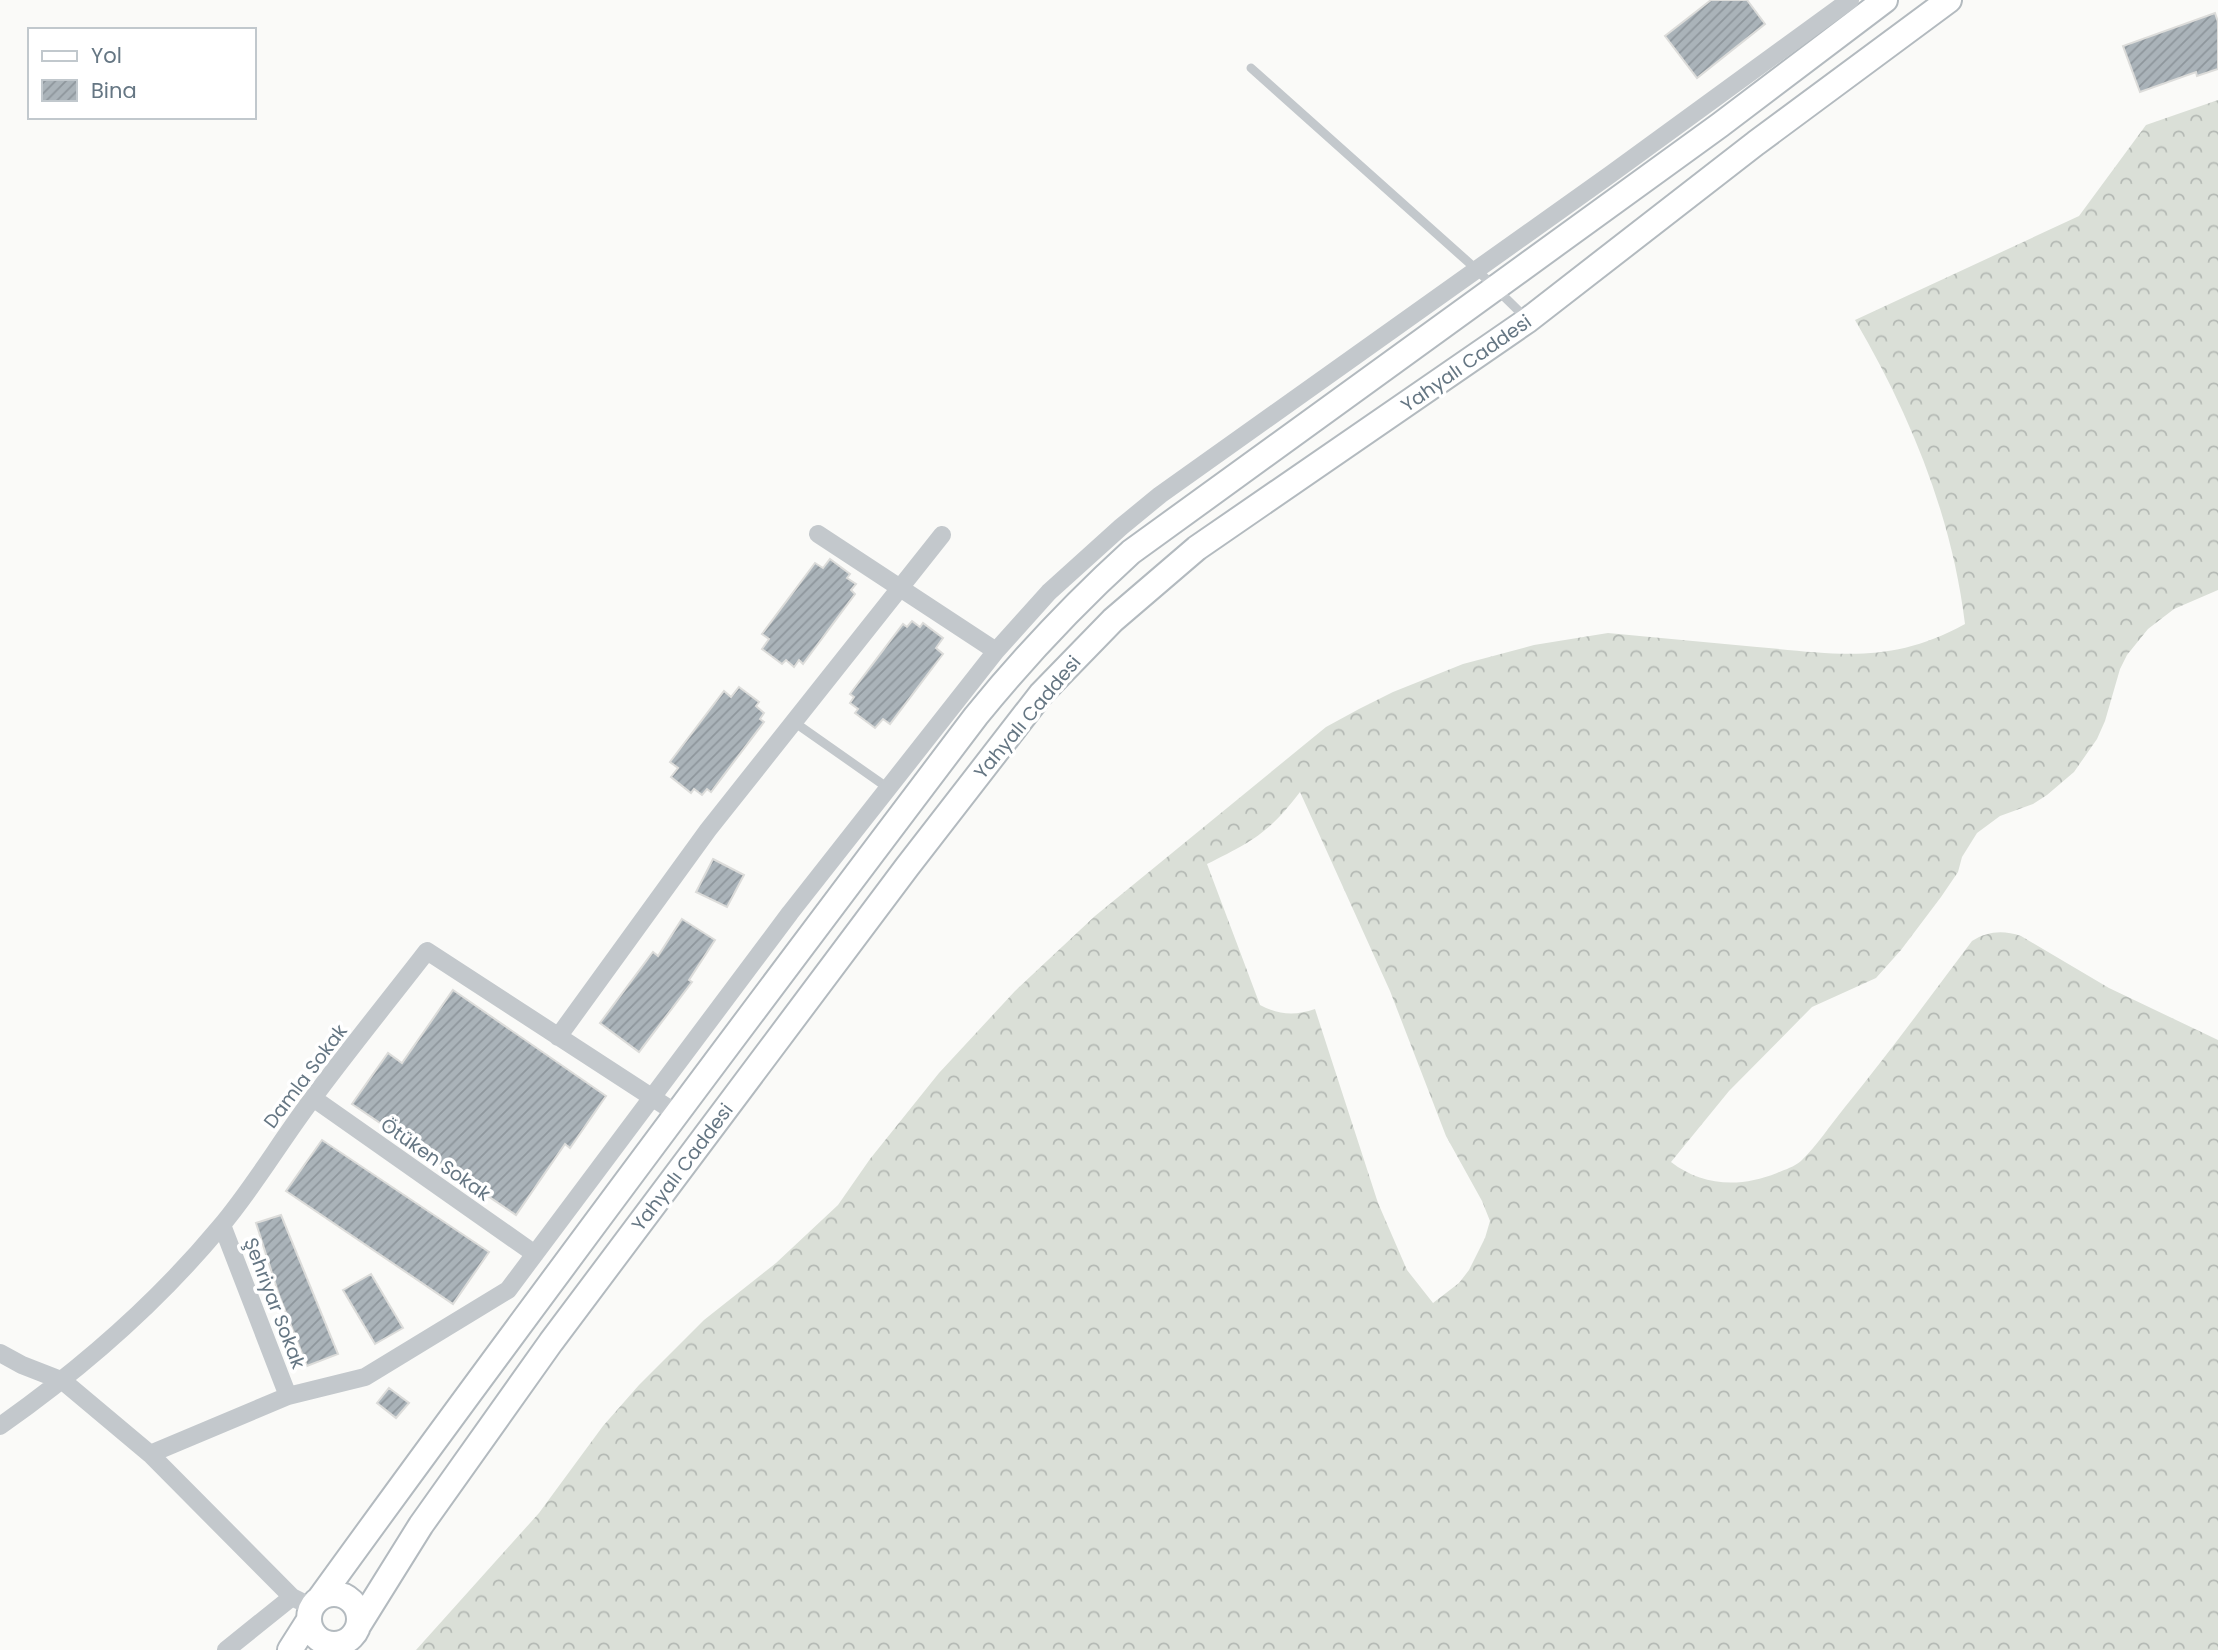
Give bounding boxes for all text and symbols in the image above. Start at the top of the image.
legend [28,28,256,119]
text: Yol [91,41,122,70]
text: Bina [91,76,137,105]
street label: Yahyalı Caddesi [1396,308,1537,419]
street label: Yahyalı Caddesi [968,650,1087,785]
street label: Damla Sokak [257,1018,354,1134]
street label: Yahyalı Caddesi [625,1098,739,1237]
street label: Ötüken Sokak [375,1111,496,1207]
street label: Şehriyar Sokak [237,1234,312,1373]

